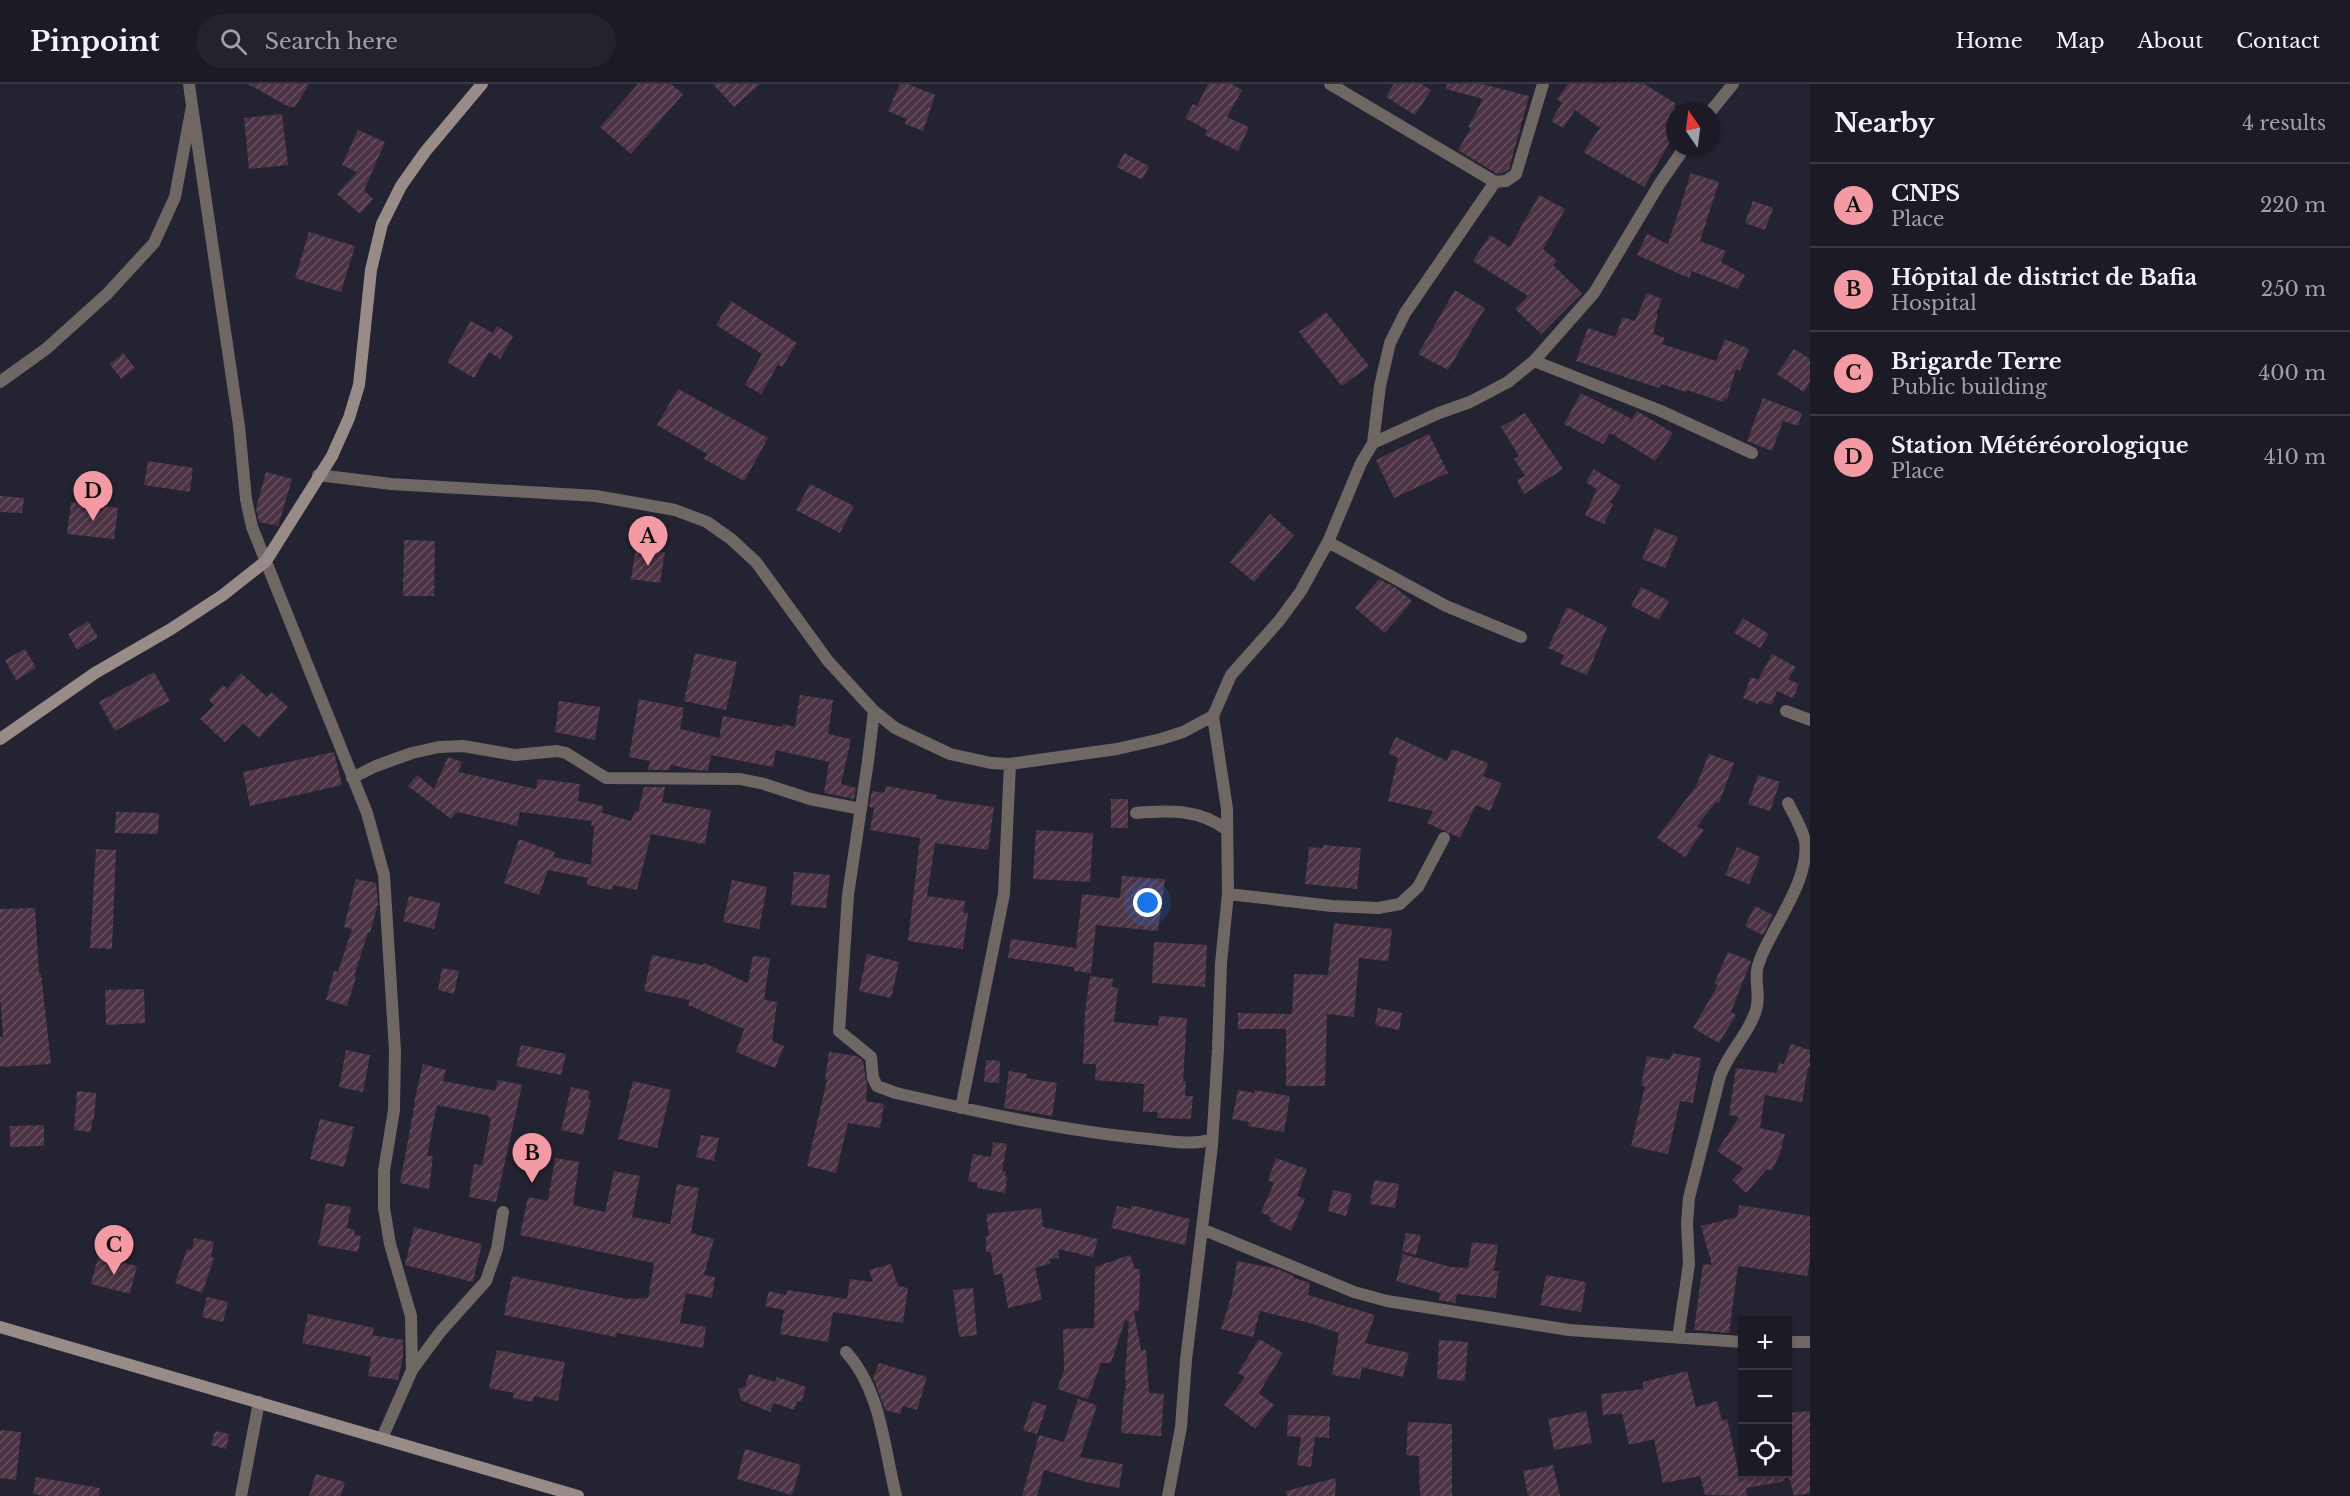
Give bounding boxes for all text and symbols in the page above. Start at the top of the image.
search box [196,14,616,68]
text: Pinpoint [30,24,160,59]
icon: search [217,25,250,58]
text: Search here [265,28,398,55]
text: Home [1956,28,2023,54]
text: Map [2056,28,2104,54]
text: About [2137,28,2203,54]
text: Contact [2236,28,2320,54]
north arrow [1666,102,1720,156]
text: Nearby [1834,107,1935,139]
text: 4 results [2242,111,2326,135]
text: CNPS [1891,180,1960,207]
text: A [1845,193,1862,217]
text: 220 m [2260,193,2326,217]
text: Place [1891,207,1945,231]
text: Hôpital de district de Bafia [1891,264,2197,291]
text: B [1846,277,1861,301]
text: 250 m [2261,277,2326,301]
text: Hospital [1891,291,1977,315]
text: Brigarde Terre [1891,348,2062,375]
text: C [1845,361,1862,385]
text: 400 m [2259,361,2326,385]
text: Public building [1891,375,2047,399]
text: Station Météréorologique [1891,432,2189,459]
text: D [1844,445,1863,469]
text: 410 m [2264,445,2326,469]
text: Place [1891,459,1945,483]
pin: D [74,472,112,521]
pin: A [628,516,668,566]
your location [1133,888,1162,917]
pin: B [512,1134,552,1183]
pin: C [94,1226,134,1275]
map controls [1738,1316,1792,1478]
button: + [1738,1316,1792,1370]
button: − [1738,1370,1792,1424]
button: locate [1738,1424,1792,1478]

